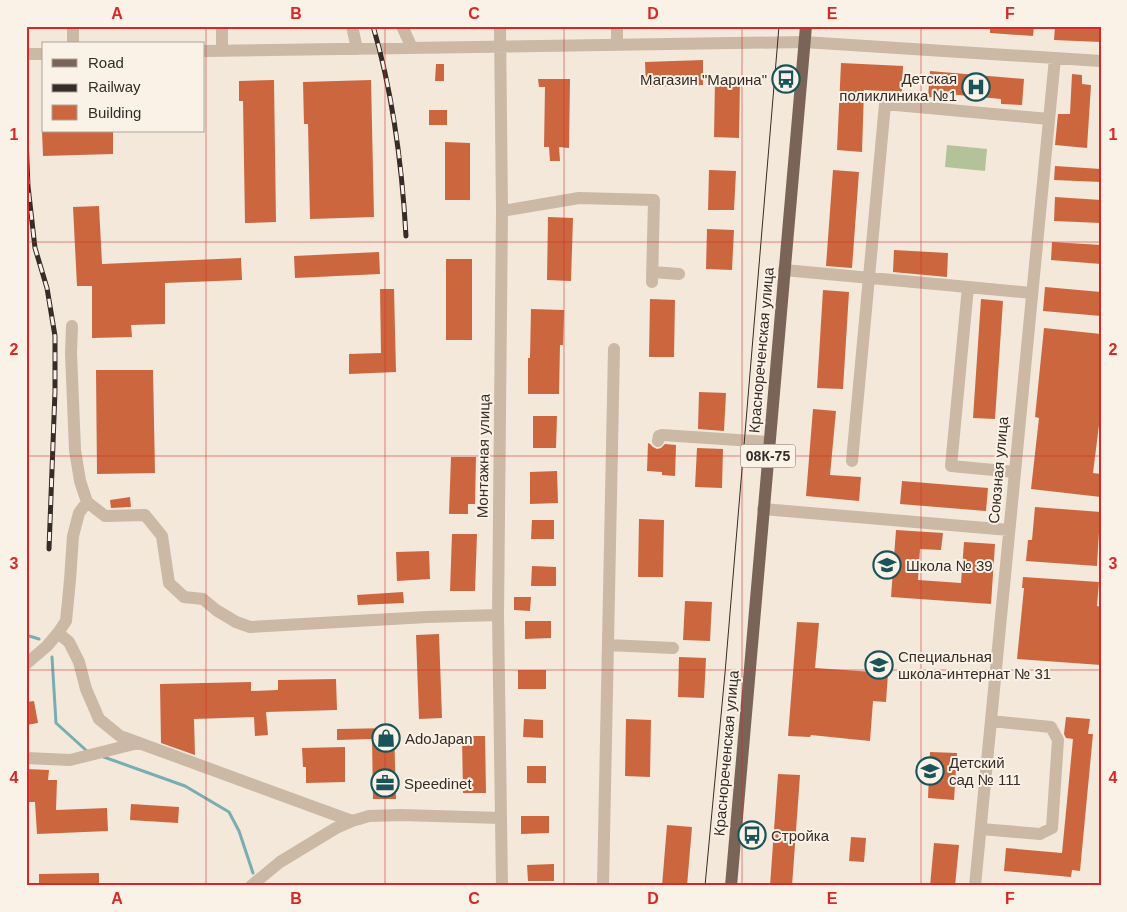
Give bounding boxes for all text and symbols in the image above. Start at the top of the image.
text: A [111,5,123,22]
text: B [290,5,302,22]
text: C [468,5,480,22]
text: D [647,5,659,22]
text: E [827,5,838,22]
text: F [1005,5,1015,22]
legend [42,42,205,132]
text: Road [88,54,124,71]
bus stop icon: Магазин "Марина" [771,64,801,94]
place label: Детская поликлиника №1 [839,70,957,104]
place label: Магазин "Марина" [640,71,767,88]
hospital icon: Детская поликлиника №1 [961,72,991,102]
text: Railway [88,78,141,95]
text: Building [88,104,141,121]
text: 1 [10,126,19,143]
text: 1 [1109,126,1118,143]
street label: Краснореченская улица [745,266,777,434]
text: 2 [10,341,19,358]
text: 2 [1109,341,1118,358]
street label: Монтажная улица [473,393,493,518]
street label: Союзная улица [985,415,1011,524]
road number: 08К-75 [740,444,796,468]
school or university icon: Школа № 39 [872,550,902,580]
text: 3 [10,555,19,572]
text: 3 [1109,555,1118,572]
place label: Школа № 39 [906,557,993,574]
place label: Специальная школа-интернат № 31 [898,648,1051,682]
school or university icon: Специальная школа-интернат № 31 [864,650,894,680]
street label: Краснореченская улица [710,669,742,837]
shop icon: AdoJapan [371,723,401,753]
place label: AdoJapan [405,730,473,747]
place label: Детский сад № 111 [949,754,1021,788]
school or university icon: Детский сад № 111 [915,756,945,786]
office icon: Speedinet [370,768,400,798]
text: 4 [10,769,19,786]
text: 4 [1109,769,1118,786]
place label: Speedinet [404,775,472,792]
bus stop icon: Стройка [737,820,767,850]
place label: Стройка [771,827,830,844]
text: A [111,890,123,907]
text: B [290,890,302,907]
text: C [468,890,480,907]
text: D [647,890,659,907]
text: E [827,890,838,907]
text: F [1005,890,1015,907]

